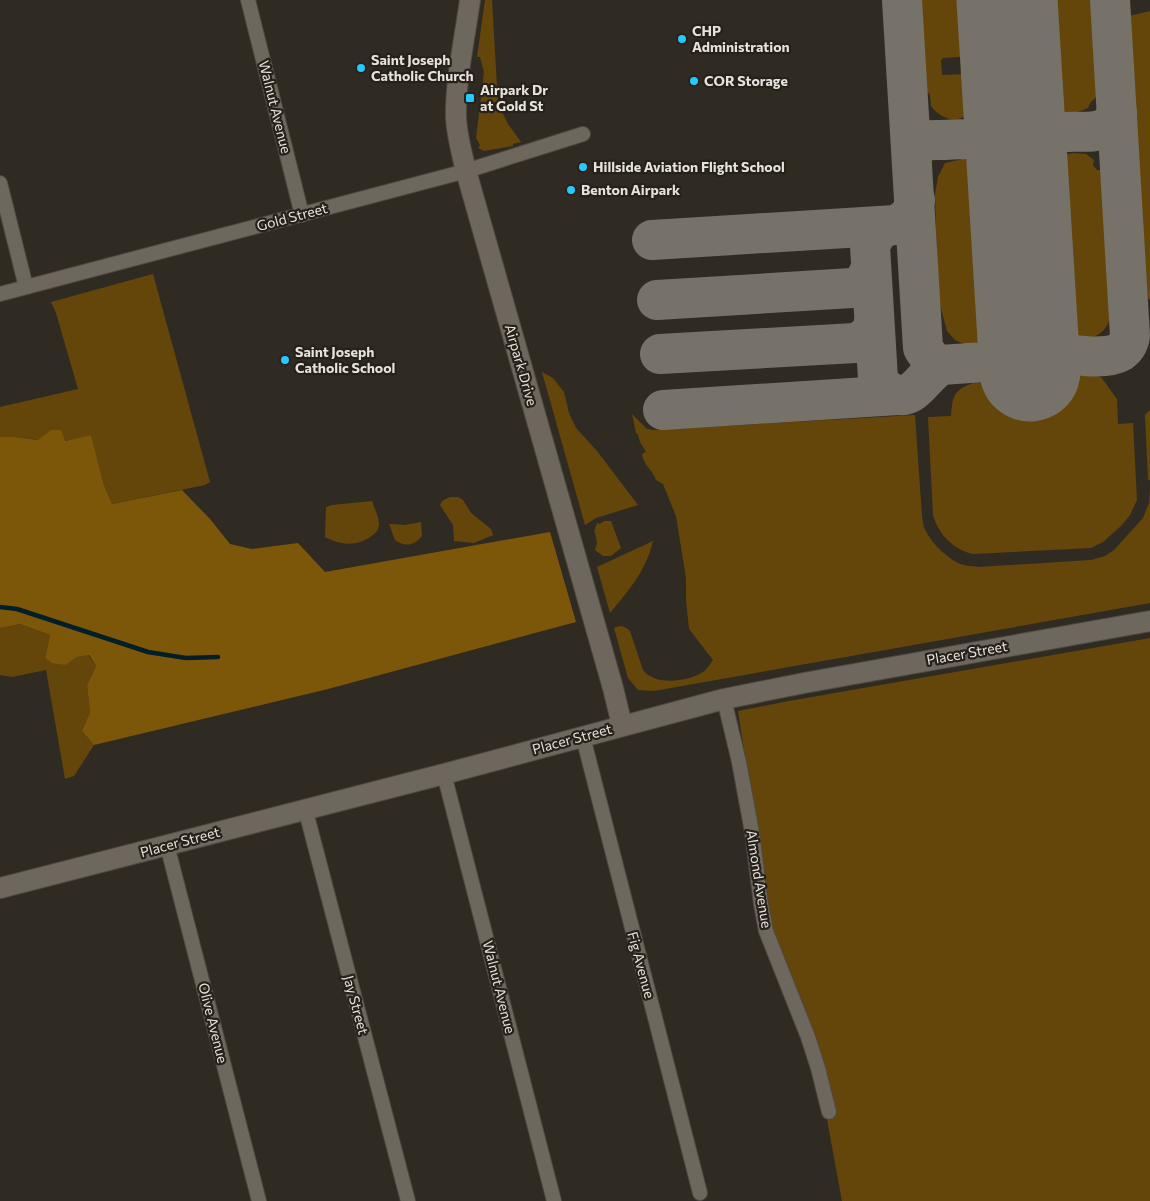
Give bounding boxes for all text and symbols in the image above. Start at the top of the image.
place label: CHP Administration [692,22,790,55]
marker: CHP Administration [676,33,688,45]
place label: Saint Joseph Catholic Church [371,51,474,84]
street label: Walnut Avenue [256,59,295,155]
marker: Saint Joseph Catholic Church [355,62,367,74]
place label: COR Storage [704,72,788,89]
marker: COR Storage [688,75,700,87]
place label: Airpark Dr at Gold St [480,81,548,114]
marker: Airpark Dr at Gold St [464,92,476,104]
place label: Hillside Aviation Flight School [593,158,785,175]
marker: Hillside Aviation Flight School [577,161,589,173]
place label: Benton Airpark [581,181,680,198]
marker: Benton Airpark [565,184,577,196]
street label: Gold Street [255,199,329,234]
street label: Airpark Drive [502,322,541,408]
place label: Saint Joseph Catholic School [295,343,395,376]
marker: Saint Joseph Catholic School [279,354,291,366]
street label: Placer Street [925,637,1009,668]
street label: Placer Street [530,720,614,757]
street label: Placer Street [138,823,222,860]
street label: Almond Avenue [743,829,776,929]
street label: Fig Avenue [624,930,659,1000]
street label: Walnut Avenue [480,939,519,1035]
street label: Jay Street [340,973,373,1037]
street label: Olive Avenue [195,981,232,1065]

